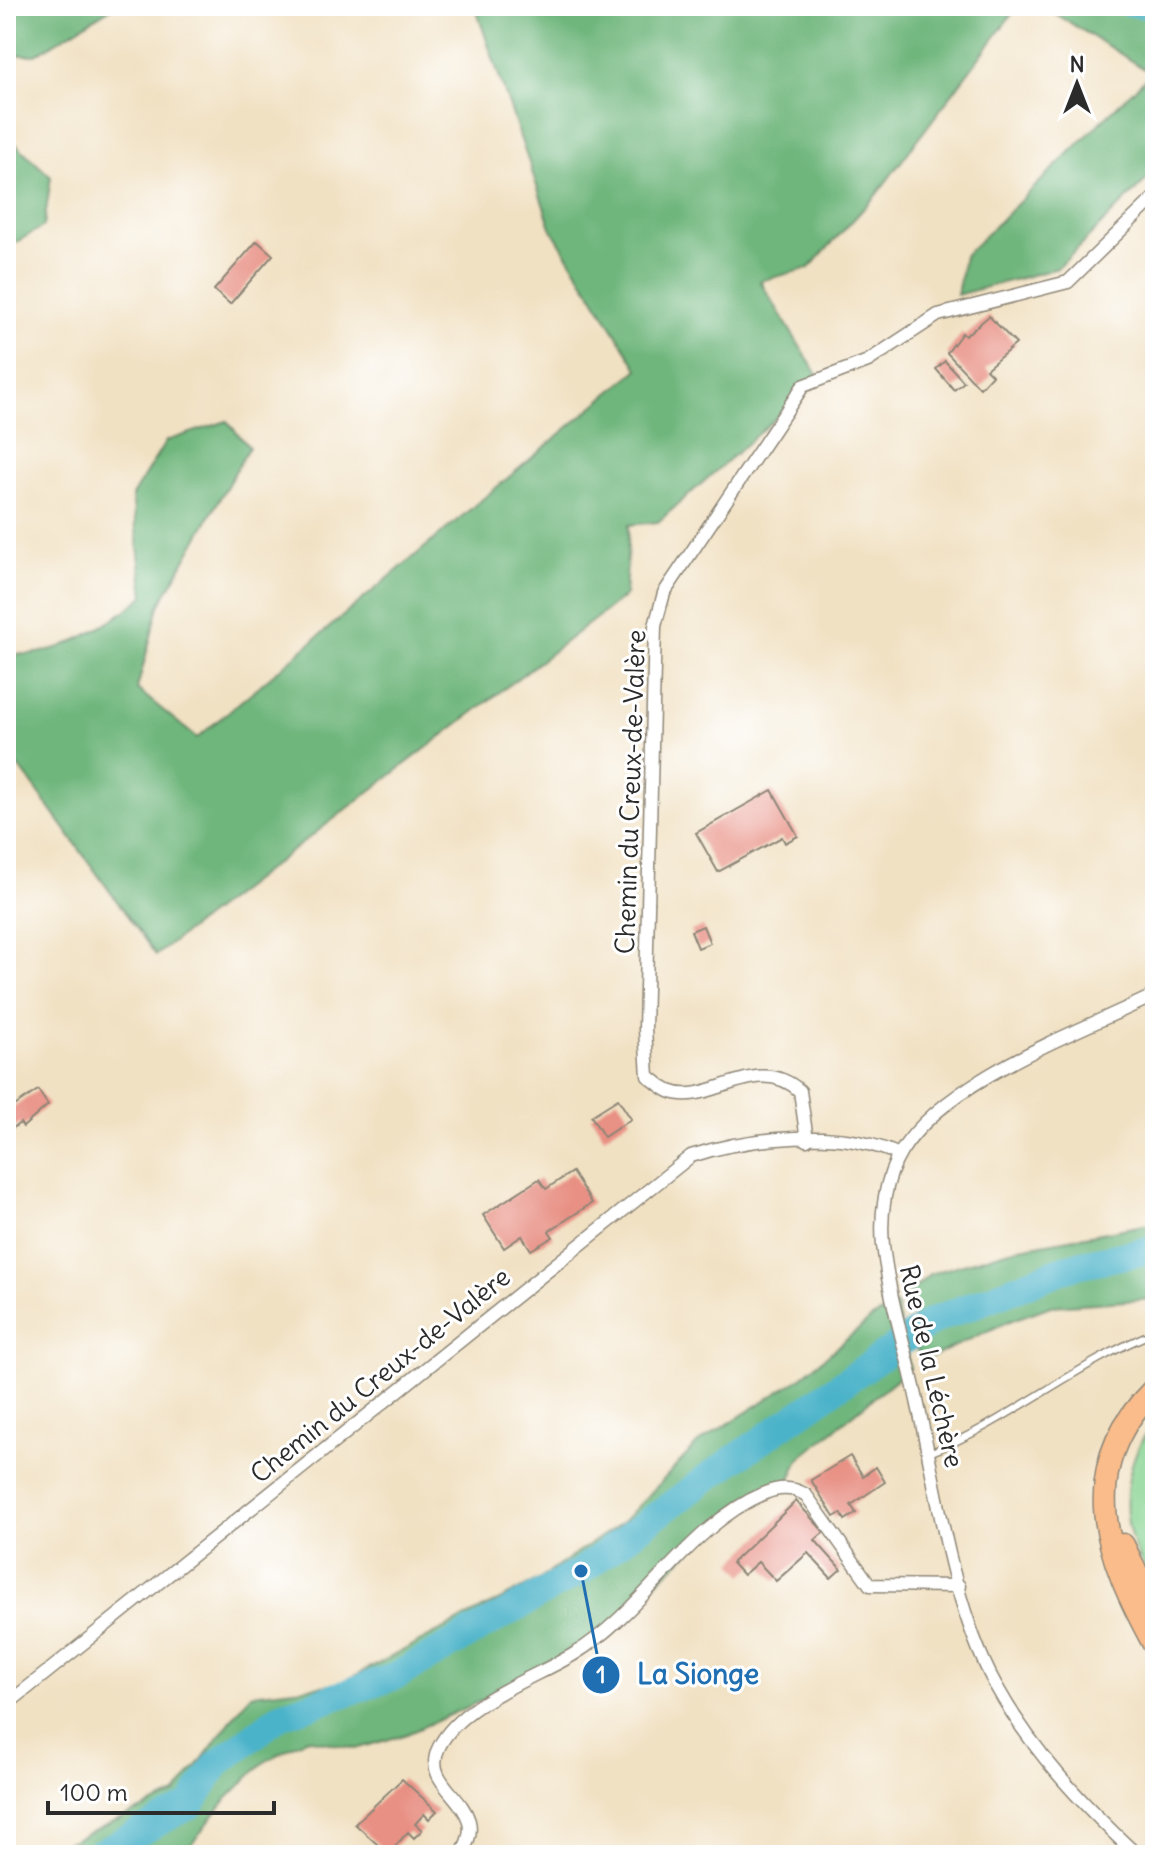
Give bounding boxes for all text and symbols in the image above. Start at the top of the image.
north arrow [1037,44,1117,124]
text: N [1069,50,1085,78]
street label: Chemin du Creux-de-Valère [608,629,652,955]
street label: Chemin du Creux-de-Valère [243,1260,517,1490]
street label: Rue de la Léchère [893,1261,971,1471]
callout: La Sionge [581,1649,775,1701]
text: La Sionge [637,1656,759,1692]
text: 1 [596,1659,606,1689]
scale bar [48,1765,274,1815]
text: 100 m [60,1777,128,1807]

